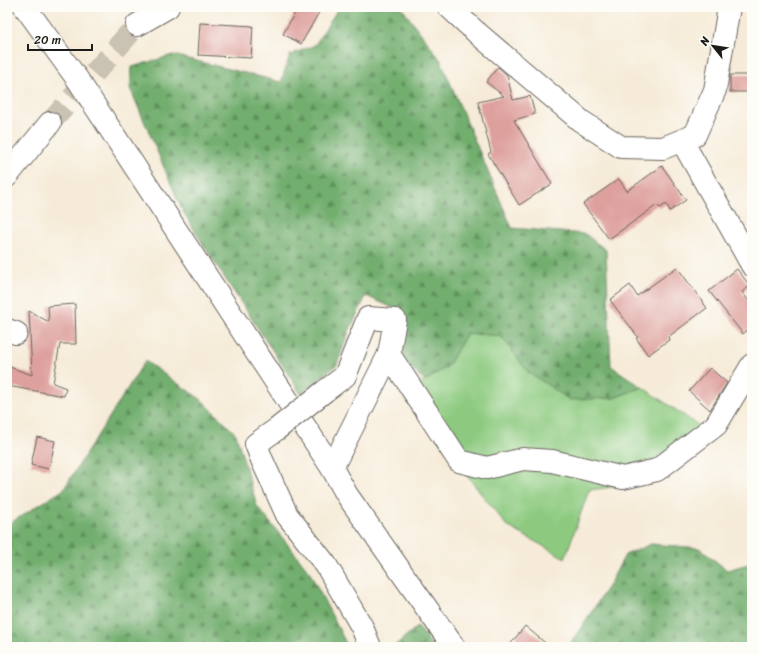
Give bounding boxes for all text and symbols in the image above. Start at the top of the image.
scale bar [28,26,92,52]
north arrow [693,26,733,66]
text: 20 m [34,29,61,51]
text: N [694,33,715,50]

